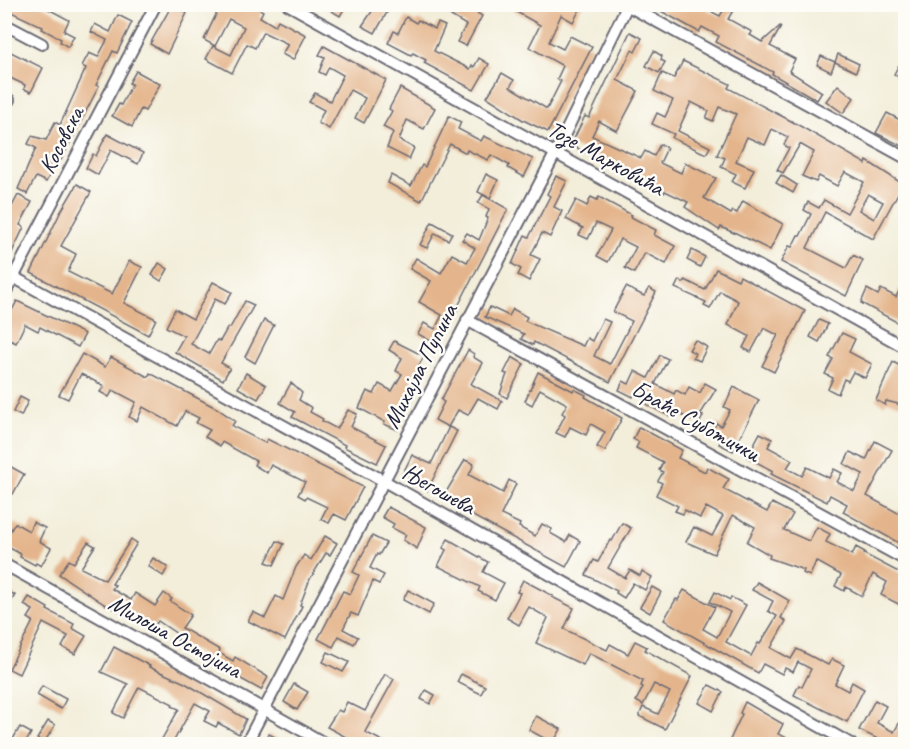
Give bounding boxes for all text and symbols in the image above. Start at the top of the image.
street label: Косовска [32,100,91,178]
street label: Тозе Марковића [542,114,671,204]
street label: Михајла Пупина [376,298,465,433]
street label: Браће Суботички [627,373,767,469]
street label: Његошева [397,457,482,522]
street label: Милоша Остојина [104,587,248,685]

